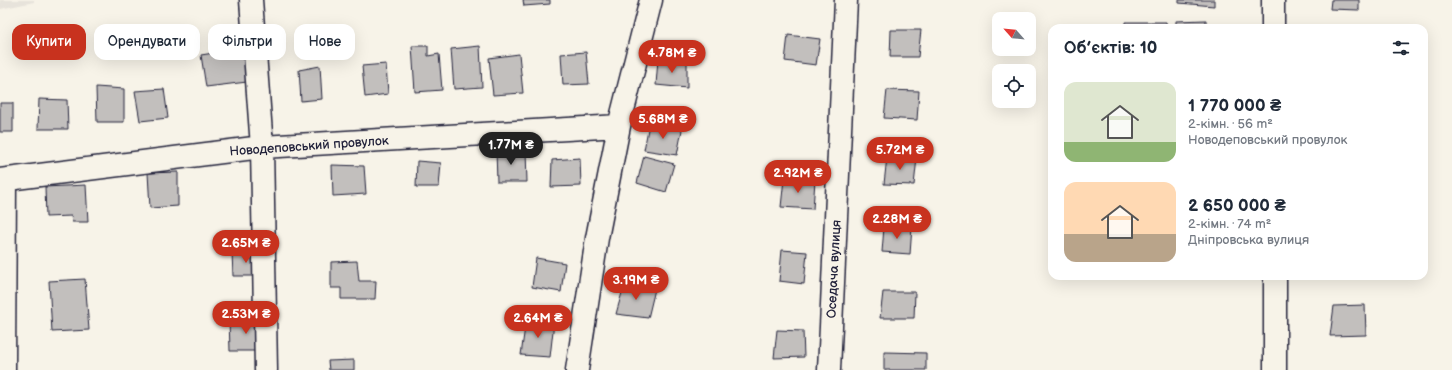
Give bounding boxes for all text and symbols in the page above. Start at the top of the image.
north arrow [992,12,1036,56]
map controls [992,12,1036,108]
chip: Купити [12,24,86,60]
chip: Орендувати [94,24,200,60]
chip: Фільтри [208,24,286,60]
chip: Нове [294,24,355,60]
icon: filters [1390,37,1412,59]
text: Об’єктів: 10 [1064,38,1157,58]
pin: 4.78M ₴ [635,40,709,74]
text: 4.78M ₴ [648,45,696,61]
button: locate [992,64,1036,108]
text: 1 770 000 ₴ [1188,96,1281,116]
icon: home [1096,98,1144,146]
pin: 5.68M ₴ [626,106,700,140]
text: 5.68M ₴ [638,111,688,127]
text: 2-кімн. · 56 m² [1188,116,1273,132]
street label: Новодеповський провулок [229,132,389,160]
pin: 1.77M ₴ [474,132,548,166]
text: Новодеповський провулок [1188,132,1347,148]
text: 1.77M ₴ [488,137,534,153]
pin: 5.72M ₴ [863,137,937,171]
text: 5.72M ₴ [876,142,924,158]
pin: 2.92M ₴ [761,160,835,194]
text: 2.92M ₴ [773,165,823,181]
text: 2 650 000 ₴ [1188,196,1286,216]
icon: home [1096,198,1144,246]
pin: 2.28M ₴ [860,206,934,240]
text: 2.28M ₴ [872,211,922,227]
text: 2-кімн. · 74 m² [1188,216,1271,232]
street label: Оседача вулиця [823,219,845,319]
pin: 2.65M ₴ [209,230,283,264]
text: Дніпровська вулиця [1188,232,1309,248]
text: 2.65M ₴ [221,235,271,251]
pin: 3.19M ₴ [599,267,673,301]
text: 3.19M ₴ [613,272,659,288]
pin: 2.53M ₴ [209,301,283,335]
pin: 2.64M ₴ [501,305,575,339]
text: 2.53M ₴ [221,306,271,322]
text: 2.64M ₴ [513,310,563,326]

